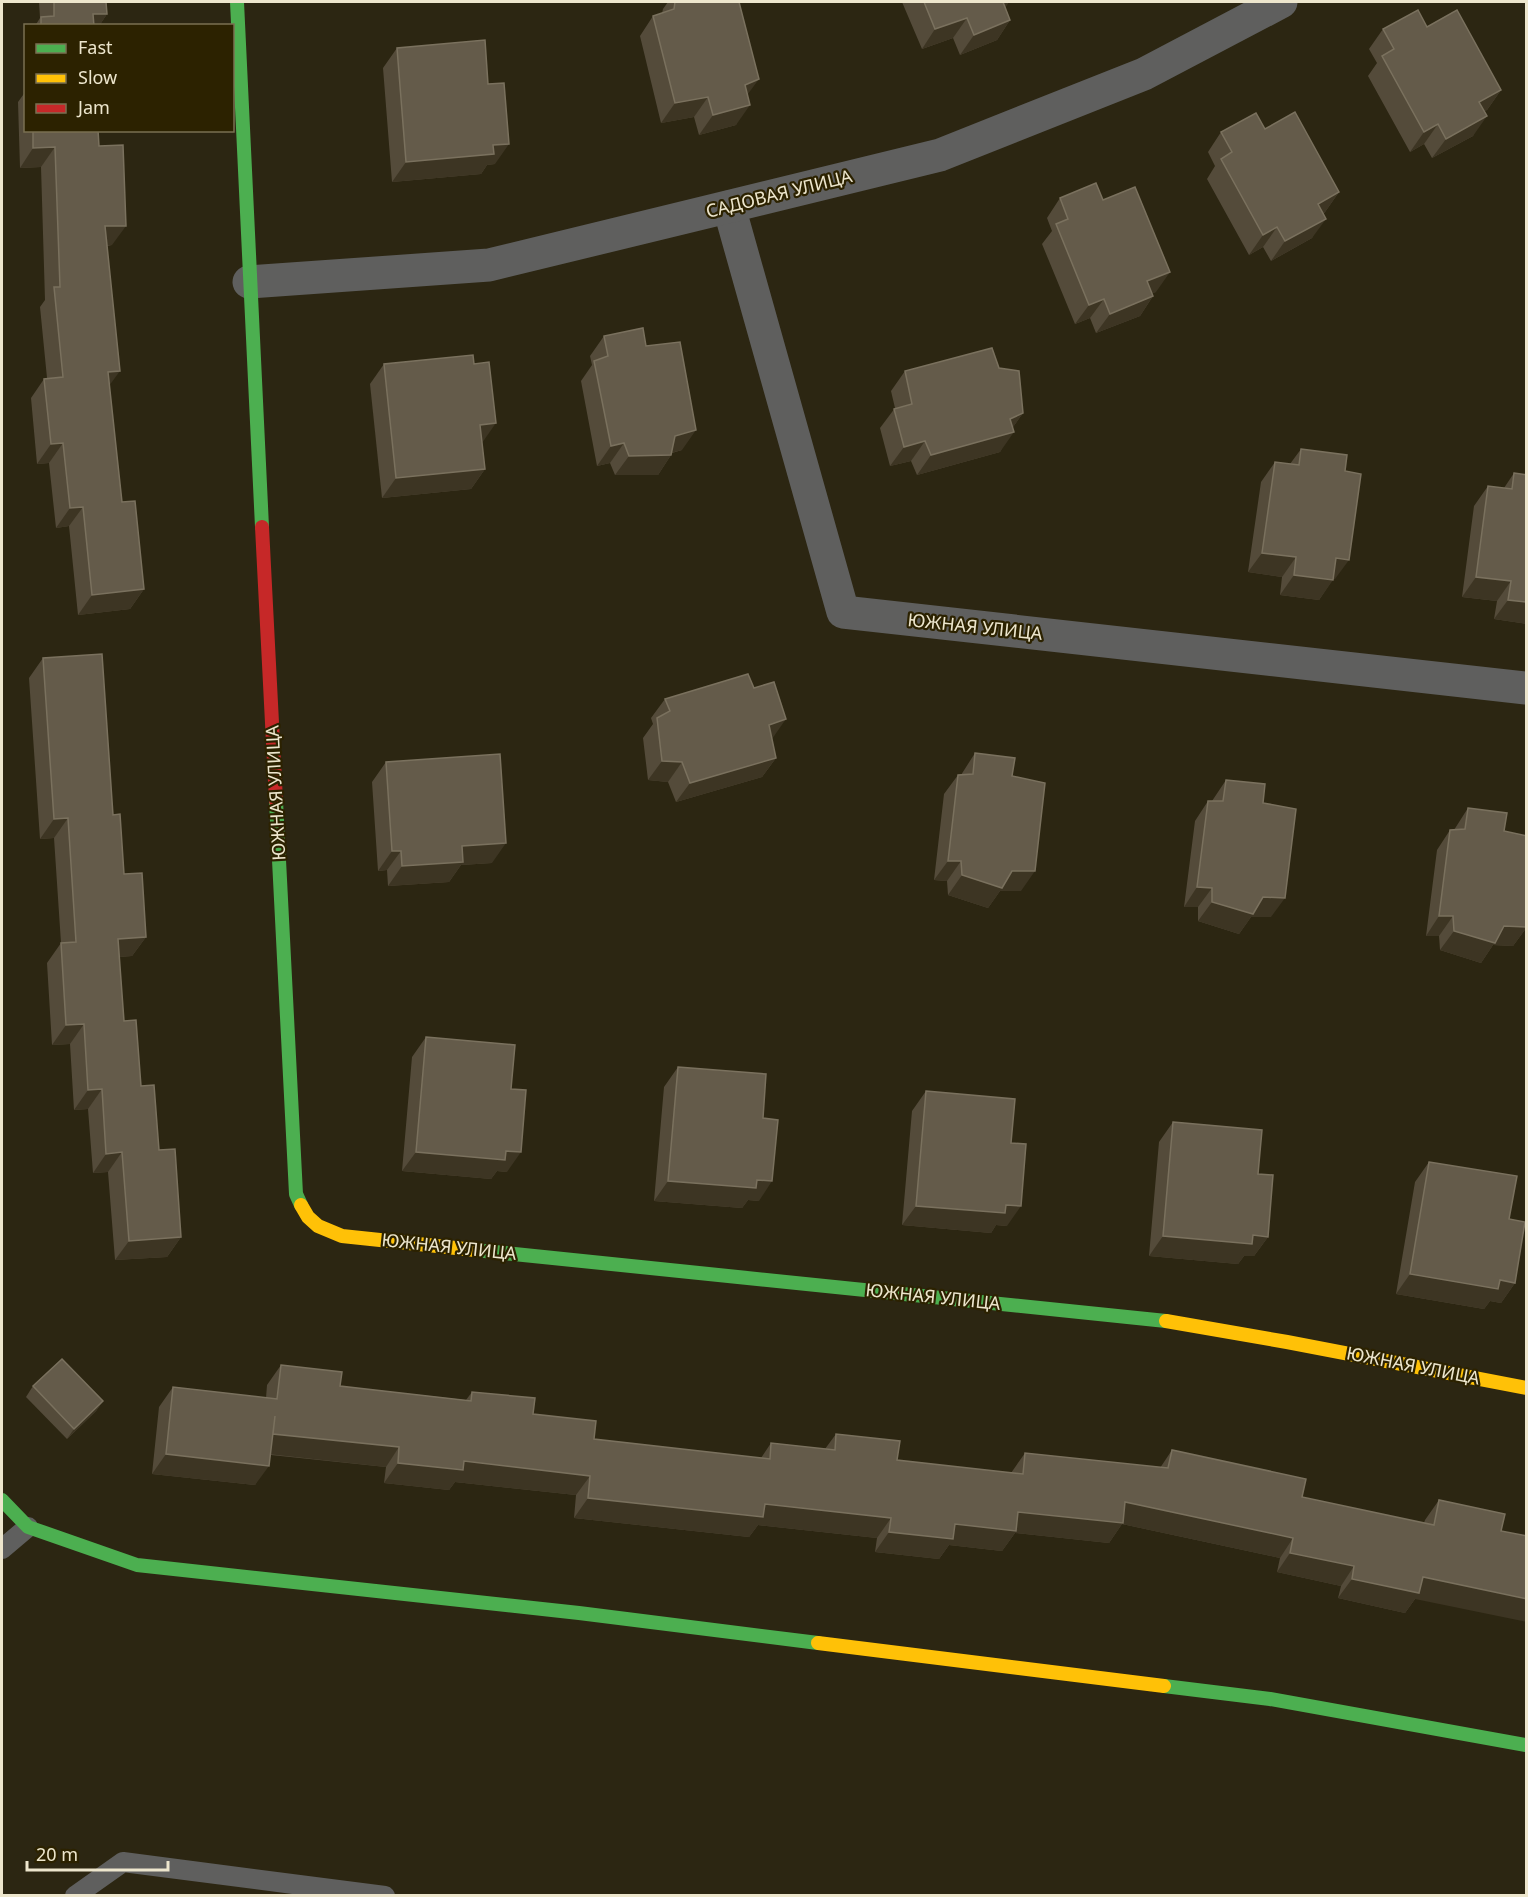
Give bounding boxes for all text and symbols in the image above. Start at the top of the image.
legend [24,24,234,132]
text: Fast [78,35,113,59]
text: Slow [78,65,117,89]
text: Jam [76,95,110,119]
street label: САДОВАЯ УЛИЦА [703,163,855,223]
street label: ЮЖНАЯ УЛИЦА [907,607,1044,645]
street label: ЮЖНАЯ УЛИЦА [259,724,291,861]
street label: ЮЖНАЯ УЛИЦА [381,1227,518,1265]
street label: ЮЖНАЯ УЛИЦА [865,1277,1002,1315]
street label: ЮЖНАЯ УЛИЦА [1344,1340,1482,1390]
scale bar [27,1834,168,1872]
text: 20 m [36,1842,78,1866]

